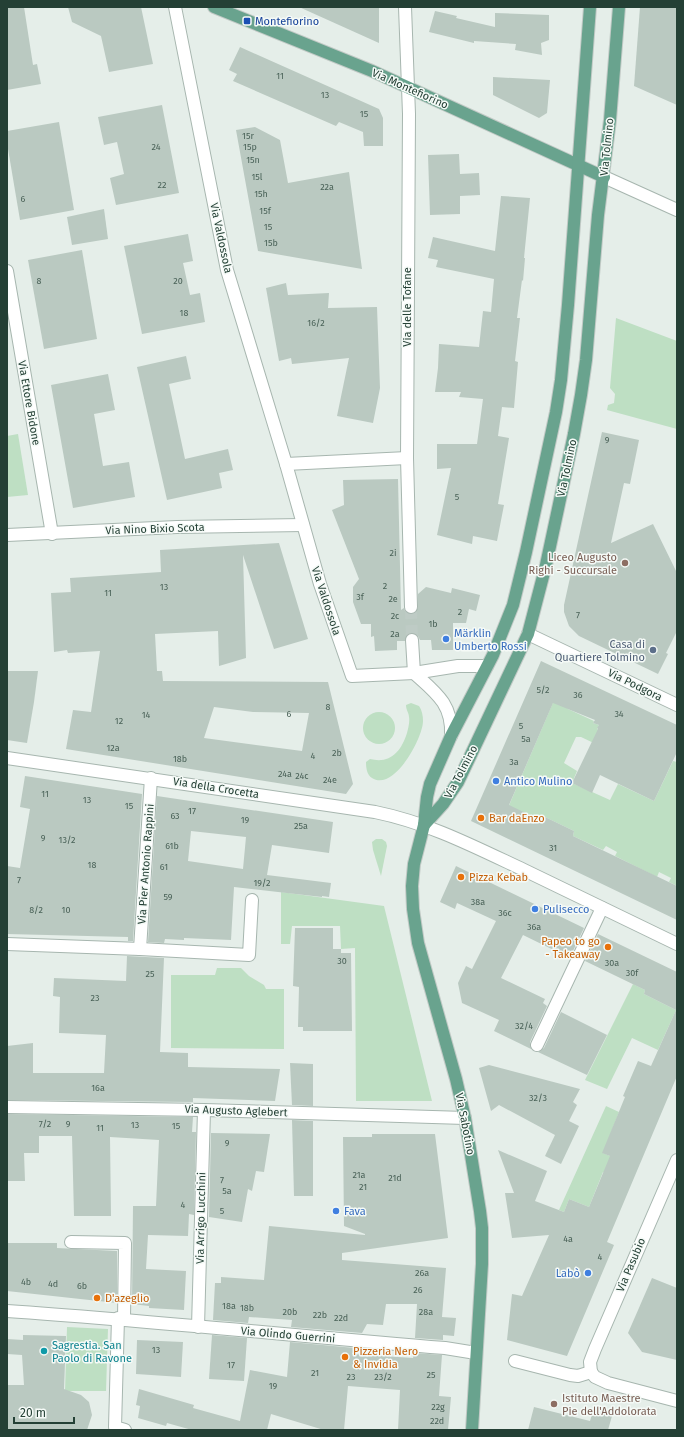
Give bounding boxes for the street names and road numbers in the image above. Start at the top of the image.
street label: Via Montefiorino [370,66,450,112]
street label: Via Tolmino [597,117,617,177]
street label: Via Valdossola [207,202,235,274]
street label: Via delle Tofane [401,267,414,347]
street label: Via Ettore Bidone [15,359,43,447]
street label: Via Tolmino [555,438,579,498]
street label: Via Nino Bixio Scota [105,521,205,537]
street label: Via Valdossola [309,565,343,637]
street label: Via Podgora [606,666,664,704]
street label: Via Tolmino [442,743,480,801]
street label: Via della Crocetta [172,775,260,801]
street label: Via Pier Antonio Rappini [135,803,157,925]
street label: Via Sabotino [453,1092,477,1156]
street label: Via Augusto Aglebert [184,1103,288,1119]
street label: Via Arrigo Lucchini [194,1172,208,1264]
street label: Via Pasubio [614,1236,648,1294]
street label: Via Olindo Guerrini [240,1324,336,1346]

